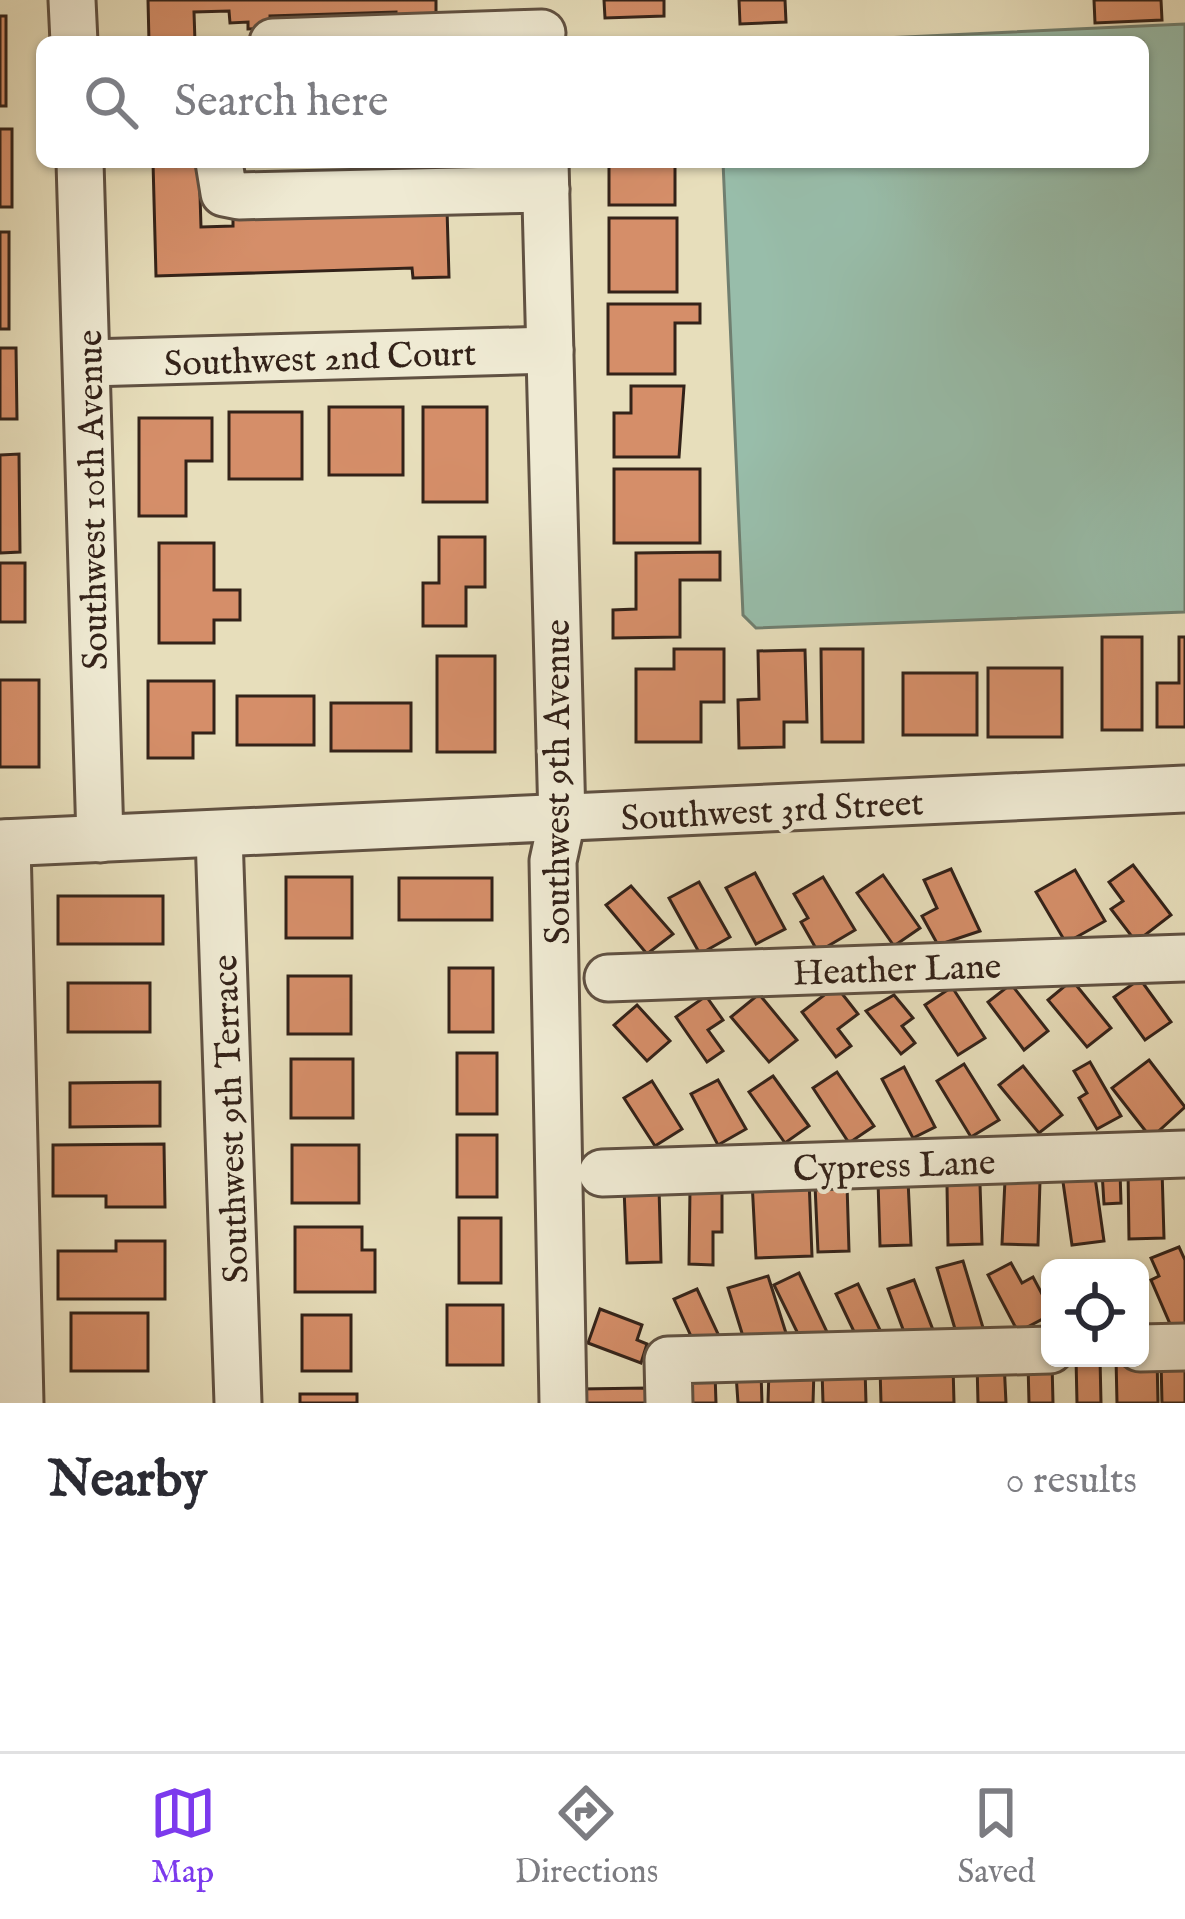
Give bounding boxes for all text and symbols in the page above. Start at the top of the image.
search box [36,36,1149,168]
icon: search [78,69,144,135]
text: Search here [174,74,388,131]
street label: Southwest 10th Avenue [68,329,120,671]
street label: Southwest 2nd Court [163,332,477,388]
street label: Southwest 9th Avenue [536,619,582,945]
street label: Southwest 3rd Street [619,781,925,843]
street label: Heather Lane [792,944,1002,998]
street label: Southwest 9th Terrace [203,954,261,1284]
street label: Cypress Lane [792,1140,996,1194]
map controls [1041,1259,1149,1367]
button: locate [1041,1259,1149,1367]
text: Nearby [48,1449,207,1514]
text: 0 results [1005,1457,1137,1506]
tab: Map [150,1780,216,1894]
tab: Directions [515,1780,658,1894]
tab: Saved [957,1780,1035,1894]

